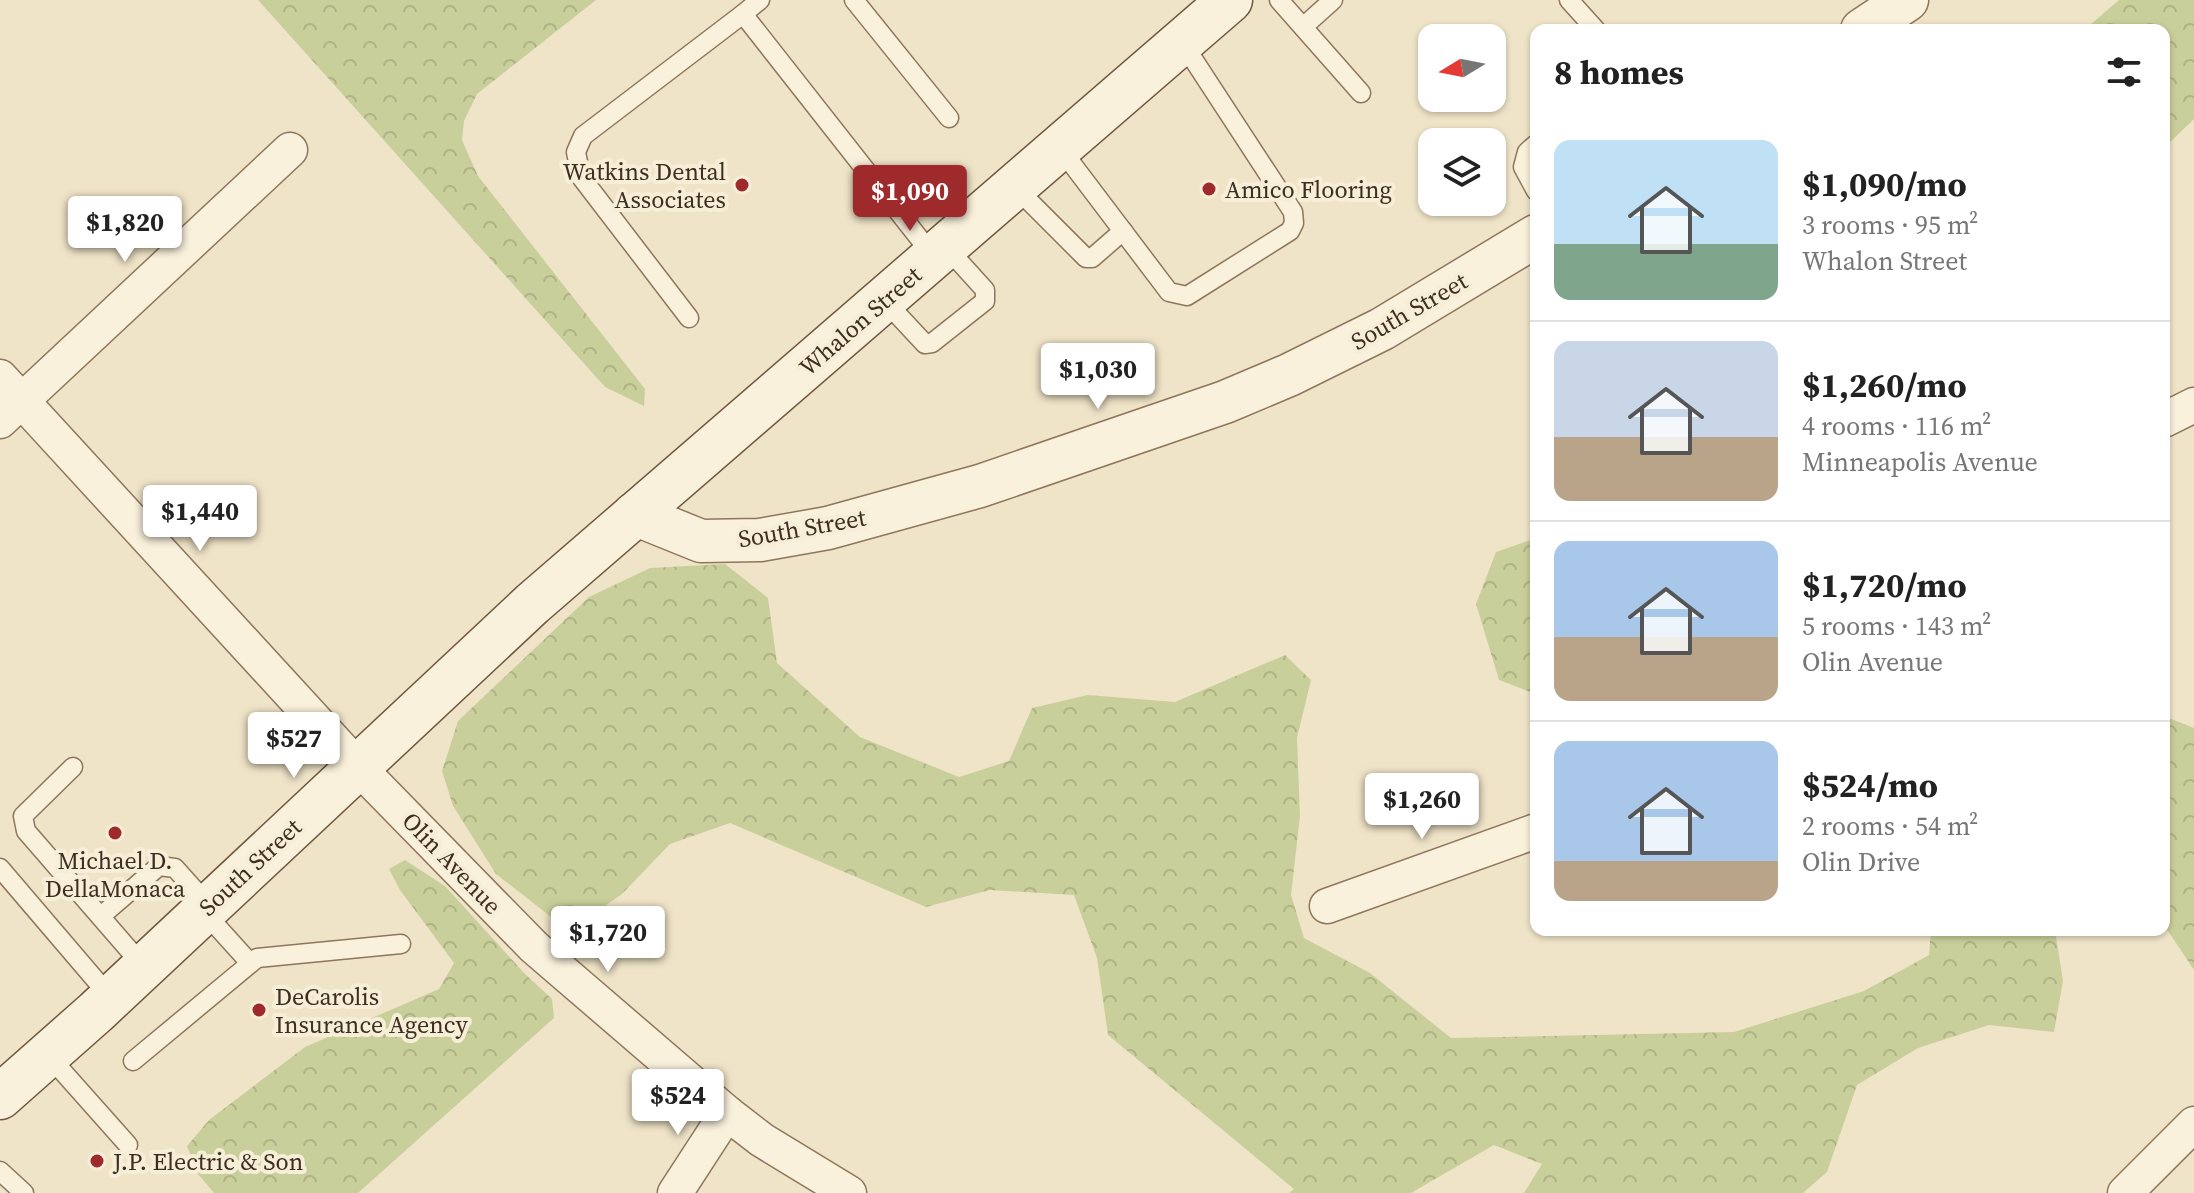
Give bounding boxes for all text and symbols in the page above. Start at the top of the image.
north arrow [1418,24,1506,112]
map controls [1418,24,1506,216]
text: 8 homes [1554,49,1684,95]
icon: filters [2102,50,2146,94]
button: layers [1418,128,1506,216]
place label: Watkins Dental Associates [563,155,726,216]
text: $1,090/mo [1802,161,1967,207]
pin: $1,090 [845,165,975,233]
icon: home [1618,172,1714,268]
text: $1,090 [871,173,949,209]
place label: Amico Flooring [1225,173,1392,206]
marker: Watkins Dental Associates [733,176,751,194]
marker: Amico Flooring [1200,180,1218,198]
pin: $1,820 [60,196,190,264]
text: $1,820 [86,204,164,240]
text: 3 rooms · 95 m² [1802,207,1978,243]
text: Whalon Street [1802,243,1967,279]
street label: Whalon Street [792,258,928,383]
street label: South Street [1345,264,1473,358]
pin: $1,030 [1033,343,1163,411]
text: $1,030 [1059,351,1137,387]
text: $1,260/mo [1802,362,1967,408]
icon: home [1618,373,1714,469]
text: 4 rooms · 116 m² [1802,408,1991,444]
text: Minneapolis Avenue [1802,444,2038,480]
pin: $1,440 [135,485,265,553]
text: $1,440 [161,493,239,529]
street label: South Street [736,501,869,555]
text: $1,720/mo [1802,562,1967,608]
icon: home [1618,573,1714,669]
text: 5 rooms · 143 m² [1802,608,1991,644]
text: Olin Avenue [1802,644,1943,680]
pin: $527 [247,712,341,780]
text: $527 [266,720,322,756]
text: $524/mo [1802,762,1938,808]
pin: $1,260 [1357,773,1487,841]
icon: home [1618,773,1714,869]
text: $1,260 [1383,781,1461,817]
street label: Olin Avenue [395,805,509,921]
text: 2 rooms · 54 m² [1802,808,1978,844]
street label: South Street [192,811,309,923]
marker: Michael D. DellaMonaca [106,824,124,842]
place label: Michael D. DellaMonaca [45,844,186,905]
text: Olin Drive [1802,844,1920,880]
pin: $1,720 [543,906,673,974]
text: $1,720 [569,914,647,950]
place label: DeCarolis Insurance Agency [275,980,469,1041]
marker: DeCarolis Insurance Agency [250,1001,268,1019]
pin: $524 [631,1069,725,1137]
text: $524 [650,1077,706,1113]
place label: J.P. Electric & Son [112,1145,303,1178]
marker: J.P. Electric & Son [88,1152,106,1170]

